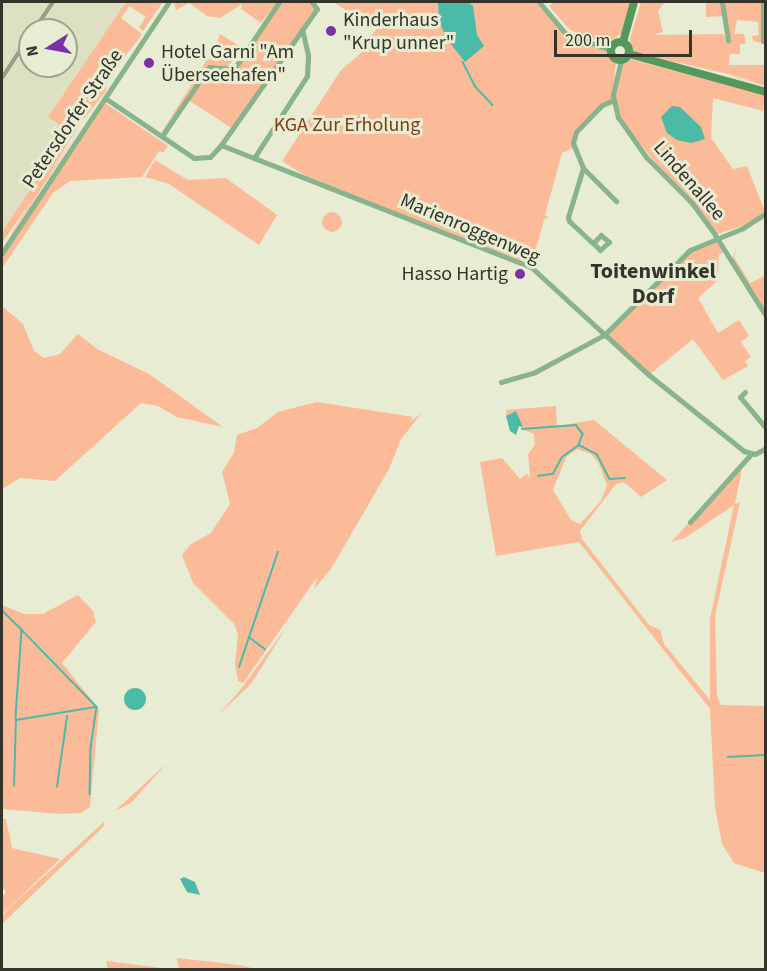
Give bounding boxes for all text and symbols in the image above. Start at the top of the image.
place label: Kinderhaus "Krup unner" [343,8,454,55]
north arrow [18,18,78,78]
scale bar [557,18,695,56]
marker: Kinderhaus "Krup unner" [324,24,338,38]
text: 200 m [565,28,610,53]
place label: Hotel Garni "Am Überseehafen" [161,40,294,87]
text: N [20,44,44,58]
street label: Petersdorfer Straße [18,45,128,193]
marker: Hotel Garni "Am Überseehafen" [142,56,156,70]
park label: KGA Zur Erholung [274,113,420,137]
street label: Lindenallee [648,136,730,226]
street label: Marienroggenweg [396,189,544,269]
district label: Toitenwinkel Dorf [590,258,716,310]
place label: Hasso Hartig [401,262,508,286]
marker: Hasso Hartig [513,267,527,281]

